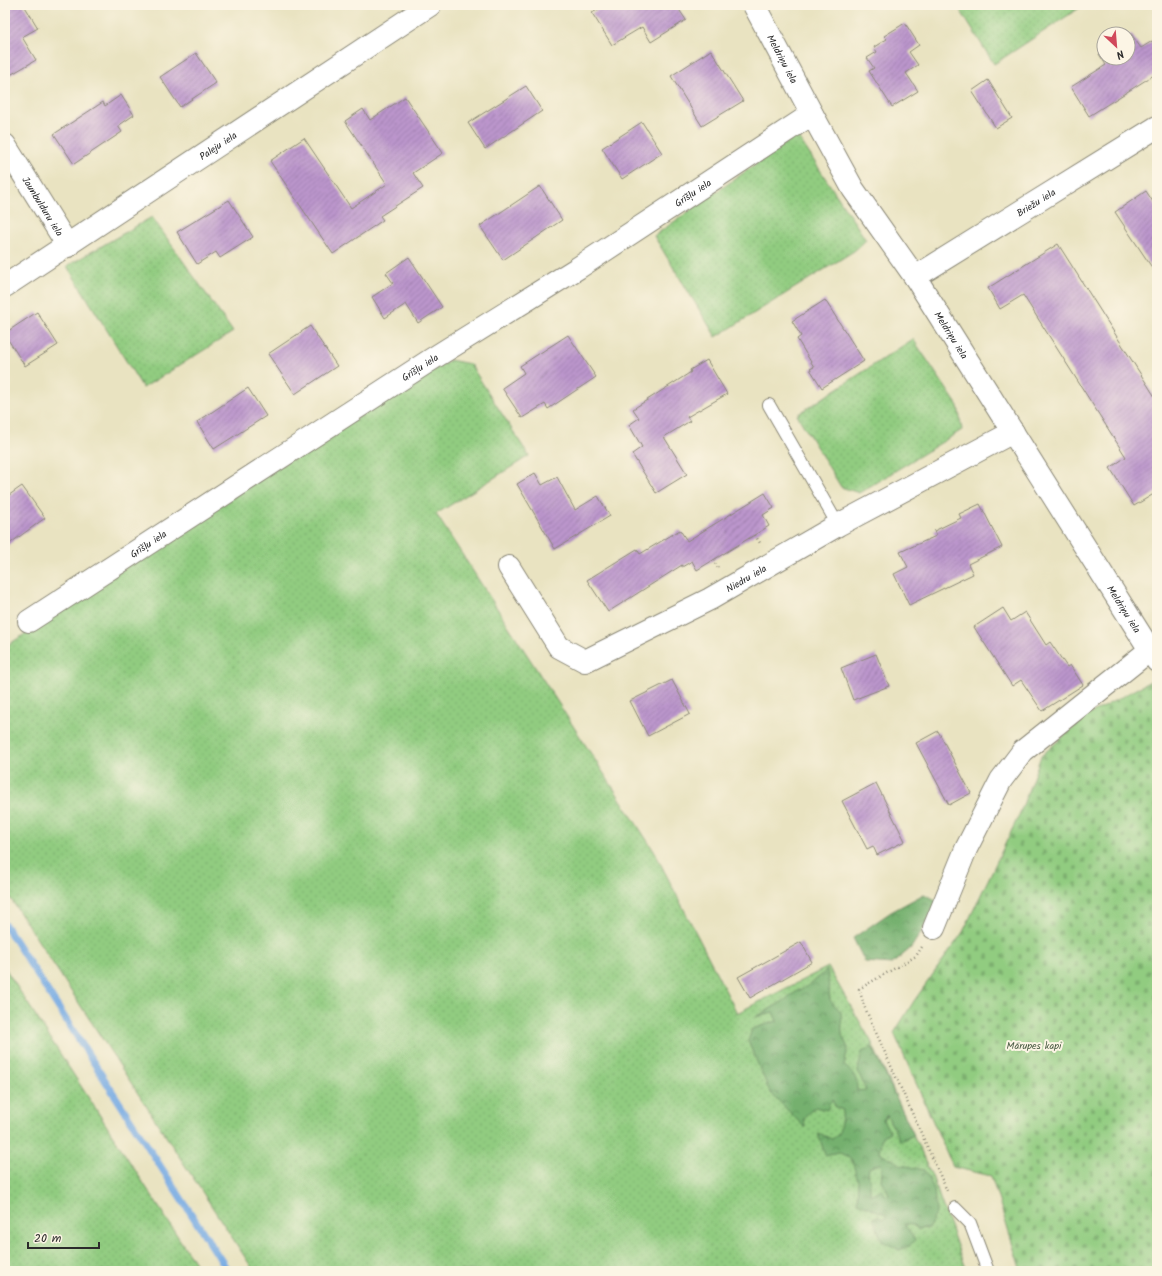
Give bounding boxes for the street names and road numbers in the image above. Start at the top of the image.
street label: Meldriņu iela [762,32,802,87]
street label: Paleju iela [196,128,241,165]
street label: Jaunbulduru iela [17,174,67,240]
street label: Grīšļu iela [672,175,715,211]
street label: Briežu iela [1013,185,1059,221]
street label: Meldriņu iela [930,308,972,363]
street label: Grīšļu iela [399,350,442,386]
street label: Grīšļu iela [127,526,171,562]
street label: Niedru iela [723,561,770,597]
street label: Meldriņu iela [1102,583,1145,637]

